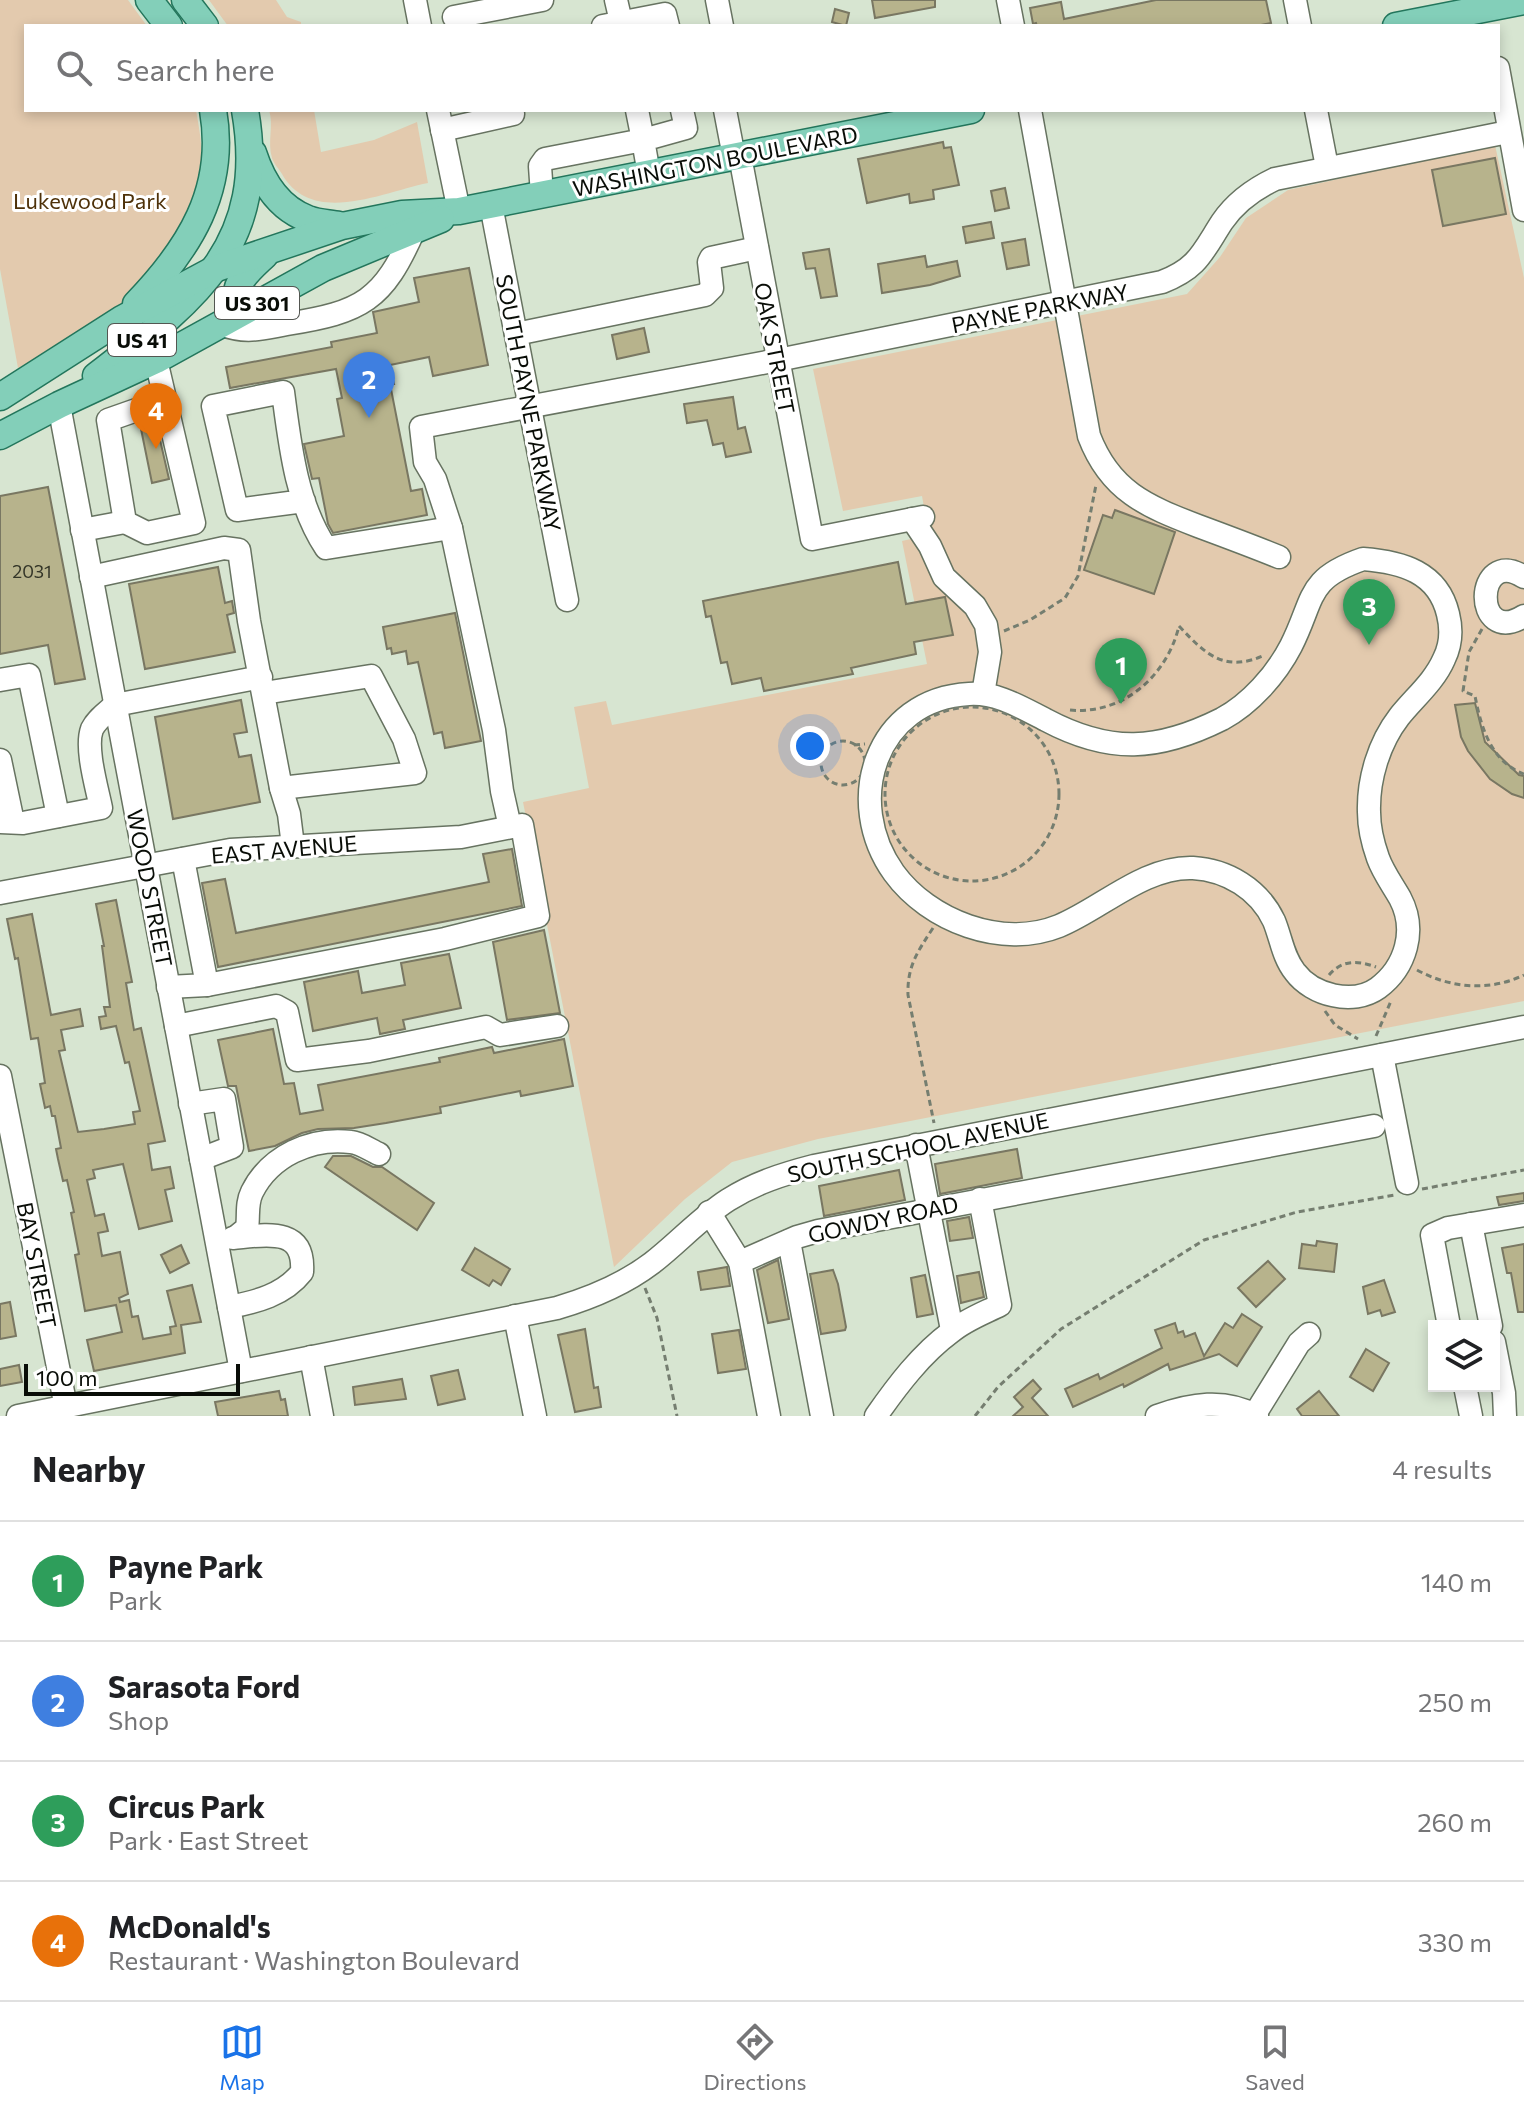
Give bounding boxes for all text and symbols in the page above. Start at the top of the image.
search box [24,24,1500,112]
icon: search [52,46,96,90]
text: Search here [116,50,275,87]
street label: WASHINGTON BOULEVARD [570,120,860,202]
park label: Lukewood Park [13,187,167,214]
street label: SOUTH PAYNE PARKWAY [491,272,567,534]
street label: PAYNE PARKWAY [949,278,1131,338]
street label: OAK STREET [749,280,801,416]
road number: US 301 [215,287,299,319]
road number: US 41 [108,324,176,356]
pin: 2 [343,352,395,418]
pin: 4 [130,383,182,449]
house number: 2031 [12,560,52,582]
pin: 3 [1343,579,1395,645]
pin: 1 [1095,638,1147,704]
your location [790,726,830,766]
street label: WOOD STREET [121,807,179,969]
street label: EAST AVENUE [210,829,358,869]
street label: SOUTH SCHOOL AVENUE [785,1106,1051,1188]
street label: GOWDY ROAD [805,1190,961,1248]
street label: BAY STREET [12,1200,62,1330]
map controls [1428,1320,1500,1392]
button: layers [1428,1320,1500,1392]
scale bar [24,1360,240,1396]
text: 100 m [36,1364,98,1391]
text: Nearby [32,1447,146,1489]
text: 4 results [1392,1453,1492,1484]
text: Payne Park [108,1547,263,1584]
text: 1 [52,1566,64,1597]
text: 140 m [1421,1566,1492,1597]
text: Park [108,1584,162,1615]
text: Sarasota Ford [108,1667,300,1704]
text: 2 [51,1686,65,1717]
text: 250 m [1418,1686,1492,1717]
text: Shop [108,1704,169,1735]
text: Circus Park [108,1787,265,1824]
text: 3 [50,1806,66,1837]
text: 260 m [1417,1806,1492,1837]
text: Park · East Street [108,1824,308,1855]
text: McDonald's [108,1907,271,1944]
text: 4 [50,1926,66,1957]
text: 330 m [1418,1926,1492,1957]
text: Restaurant · Washington Boulevard [108,1944,520,1975]
tab: Map [219,2020,265,2095]
tab: Directions [703,2020,807,2095]
tab: Saved [1245,2020,1305,2095]

